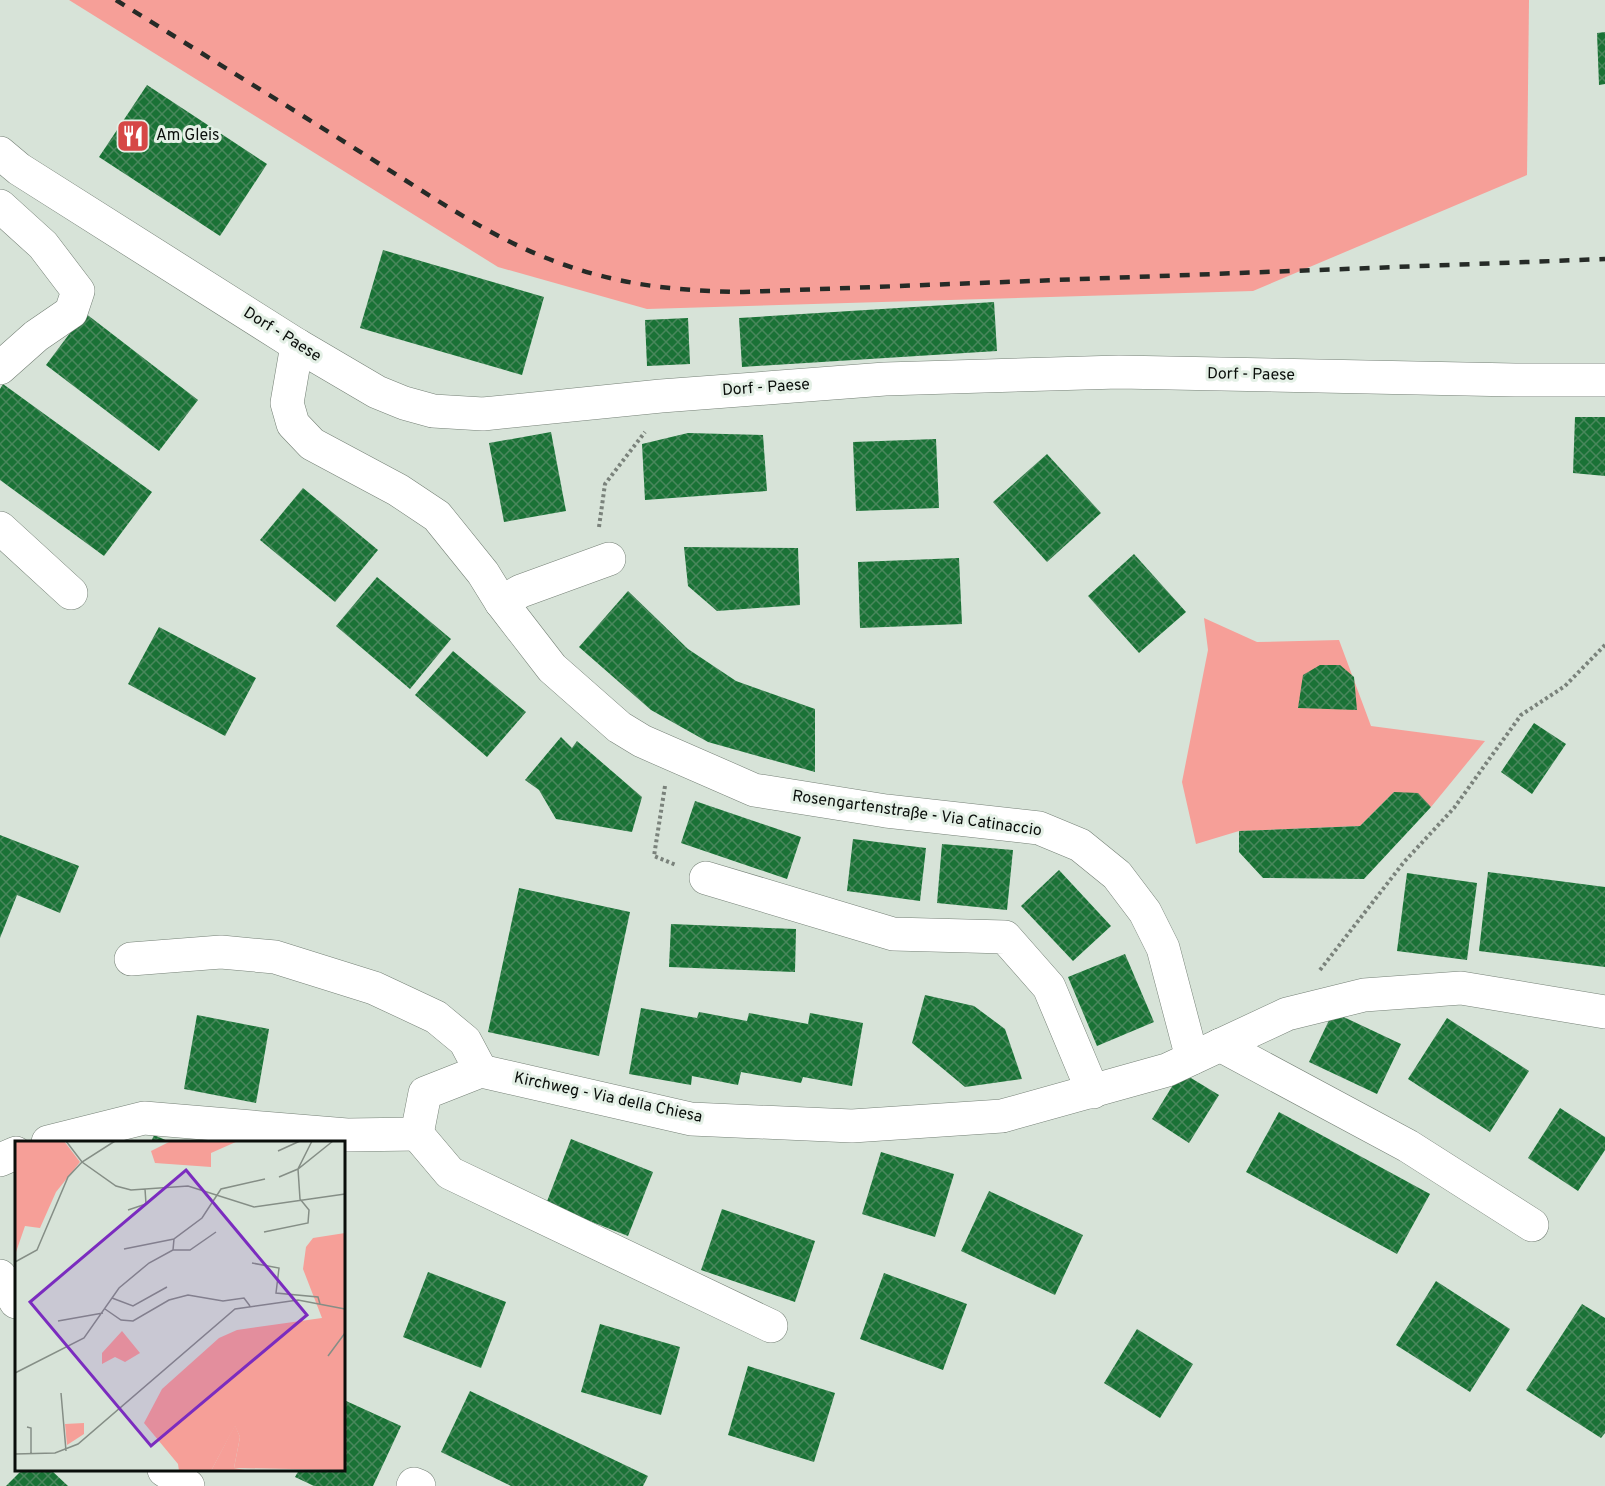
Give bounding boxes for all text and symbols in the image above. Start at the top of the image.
restaurant icon: Am Gleis [115,118,151,154]
place label: Am Gleis [156,126,220,146]
street label: Dorf - Paese [239,303,325,367]
street label: Dorf - Paese [1207,364,1295,386]
street label: Dorf - Paese [721,375,811,401]
street label: Rosengartenstraße - Via Catinaccio [791,787,1043,841]
street label: Kirchweg - Via della Chiesa [512,1068,704,1128]
inset map [15,1141,345,1471]

